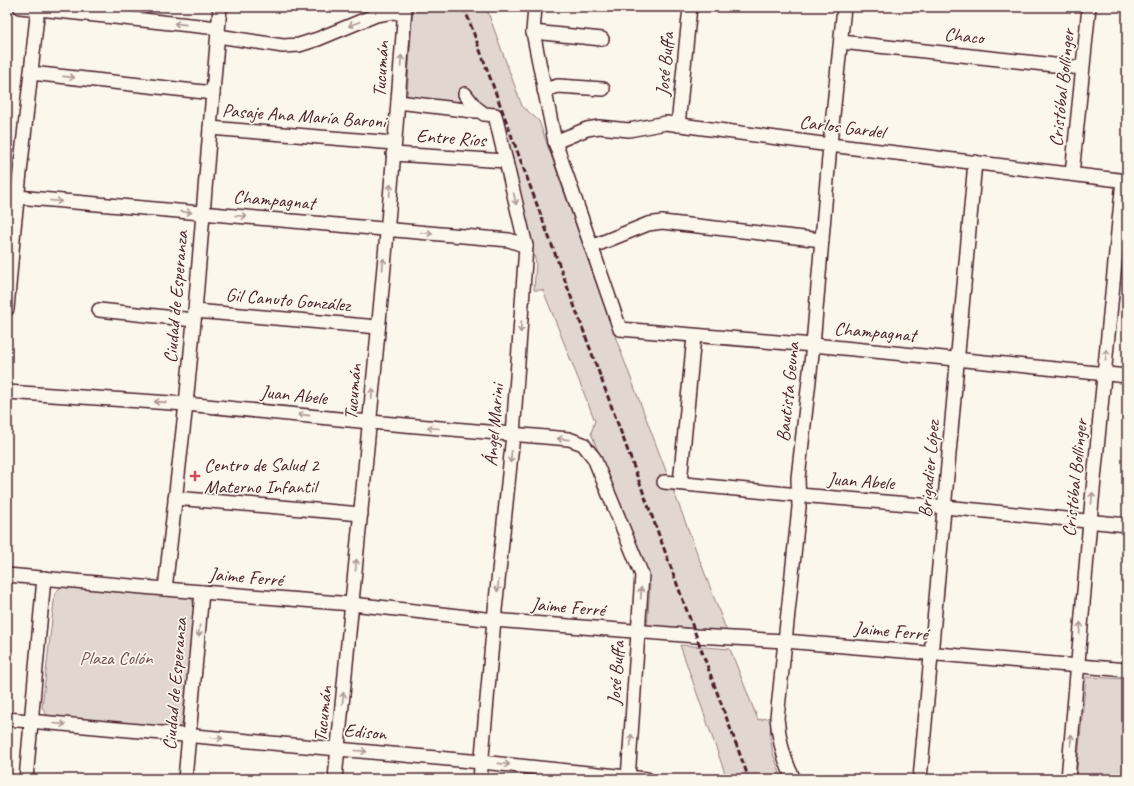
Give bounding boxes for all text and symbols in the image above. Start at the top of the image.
one-way arrow [174,20,187,28]
one-way arrow [348,21,360,28]
street label: Chaco [943,22,987,50]
street label: Cristóbal Bollinger [1044,26,1080,148]
street label: José Buffa [650,30,680,98]
street label: Tucumán [367,40,395,98]
one-way arrow [398,55,405,68]
one-way arrow [62,74,75,81]
street label: Pasaje Ana María Baroni [221,98,389,134]
street label: Carlos Gardel [798,110,890,145]
street label: Entre Ríos [416,124,489,153]
street label: Champagnat [232,184,319,216]
one-way arrow [386,184,394,197]
one-way arrow [512,192,519,205]
one-way arrow [49,197,62,204]
one-way arrow [179,208,192,215]
one-way arrow [234,213,247,220]
street label: Ciudad de Esperanza [158,228,194,364]
one-way arrow [420,229,433,236]
one-way arrow [380,258,387,271]
street label: Gil Canuto González [225,283,353,318]
street label: Champagnat [833,316,920,348]
one-way arrow [517,320,524,333]
street label: Bautista Geuna [771,339,805,443]
one-way arrow [1103,349,1110,362]
street label: Tucumán [339,362,367,421]
street label: Juan Abele [259,379,330,411]
street label: Ángel Marini [478,380,510,467]
one-way arrow [369,388,376,401]
one-way arrow [154,398,167,405]
one-way arrow [298,412,311,419]
street label: Cristóbal Bollinger [1057,416,1093,538]
street label: Brigadier López [913,417,945,519]
one-way arrow [427,424,440,431]
one-way arrow [557,435,570,442]
one-way arrow [507,450,515,463]
place label: Centro de Salud 2 Materno Infantil [204,453,320,499]
street label: Juan Abele [826,467,897,495]
marker: Centro de Salud 2 Materno Infantil [189,470,201,482]
one-way arrow [1088,492,1096,505]
one-way arrow [353,559,360,572]
street label: Jaime Ferré [207,562,287,592]
one-way arrow [494,579,502,592]
one-way arrow [637,587,644,600]
street label: Jaime Ferré [529,592,609,622]
street label: Ciudad de Esperanza [157,615,193,751]
street label: Jaime Ferré [852,616,932,646]
one-way arrow [1077,622,1084,635]
one-way arrow [195,624,202,637]
street label: José Buffa [602,639,630,707]
park label: Plaza Colón [79,646,153,670]
street label: Tucumán [308,684,338,743]
one-way arrow [339,692,347,705]
street label: Edison [343,718,389,746]
one-way arrow [53,720,66,727]
one-way arrow [210,734,223,741]
one-way arrow [627,734,634,747]
one-way arrow [1067,734,1075,747]
one-way arrow [354,748,367,755]
one-way arrow [497,761,510,768]

